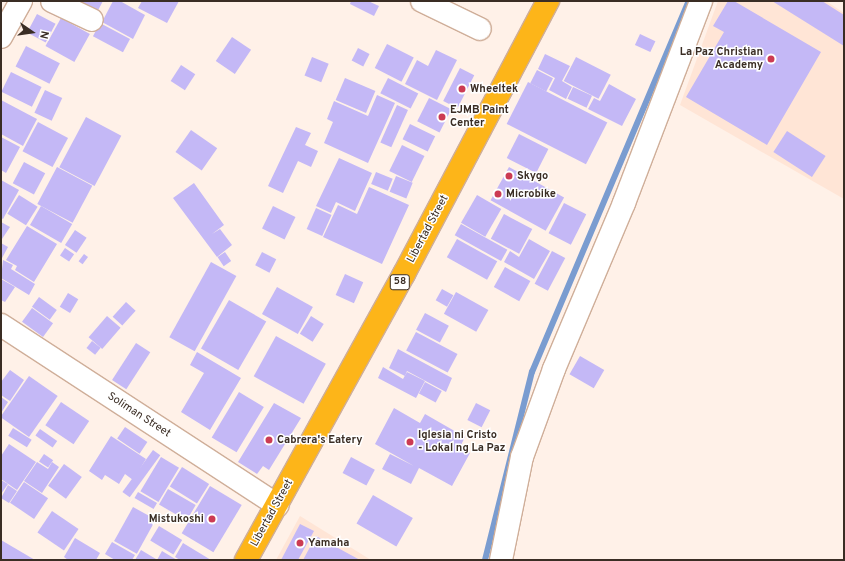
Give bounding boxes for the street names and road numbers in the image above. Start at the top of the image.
street label: Libertad Street [405,193,451,265]
road number: 58 [389,274,411,290]
street label: Soliman Street [105,390,173,440]
street label: Libertad Street [248,477,296,549]

